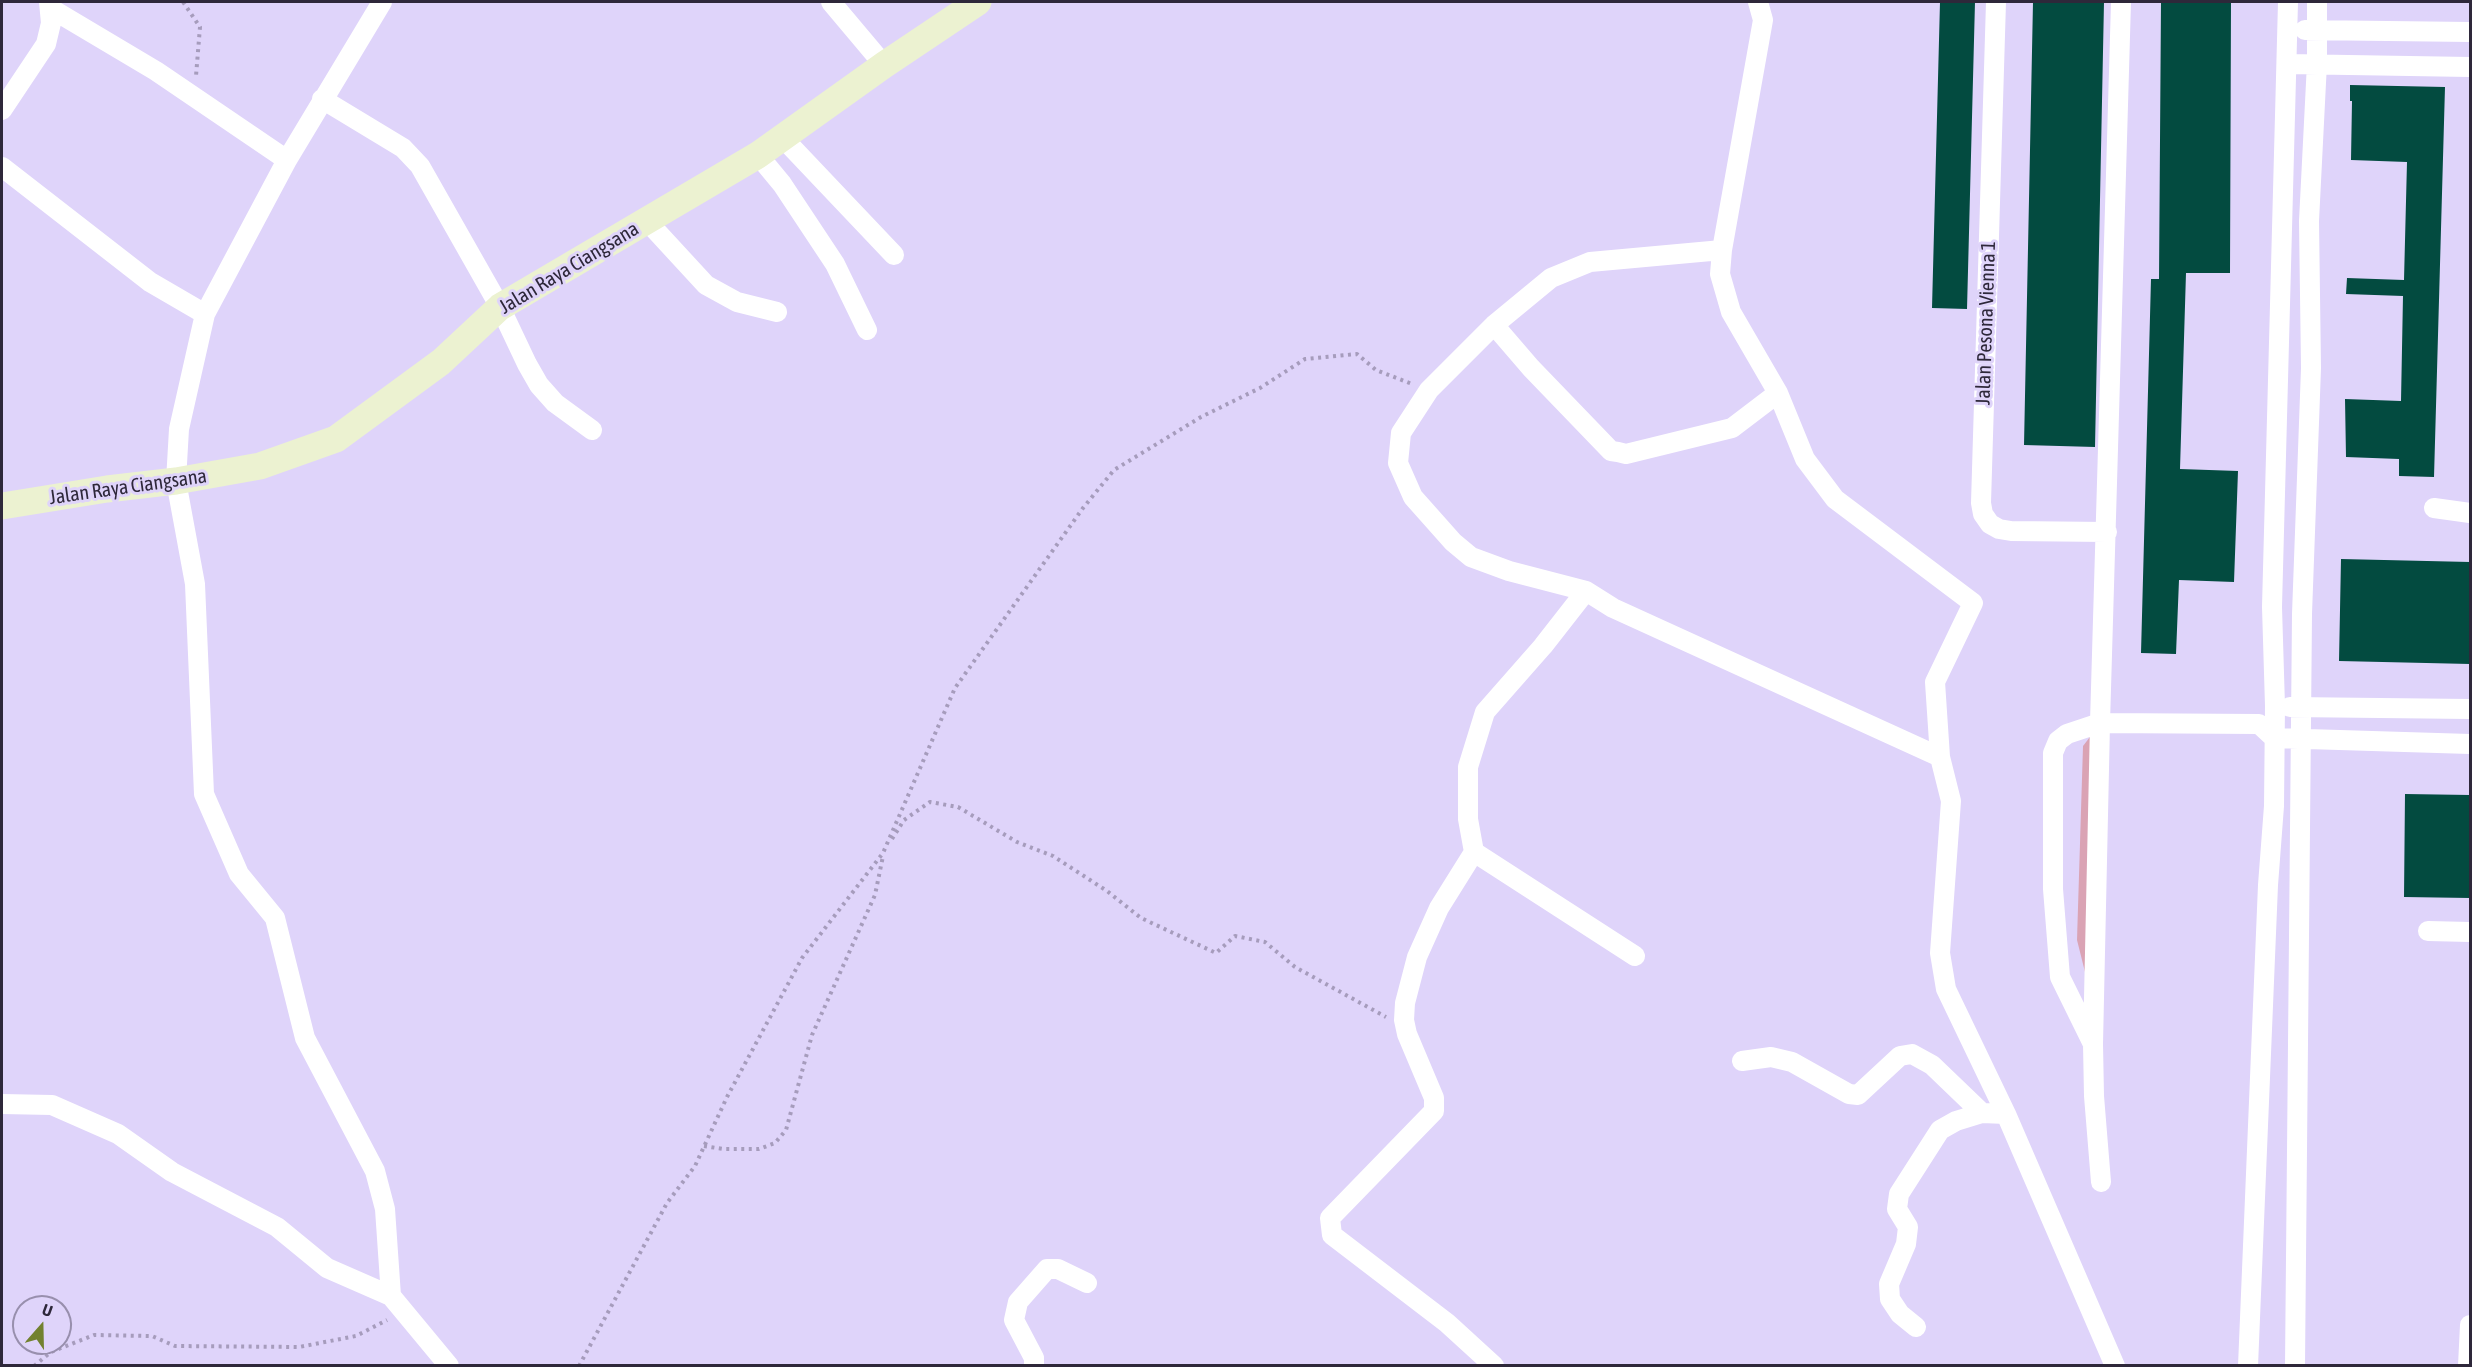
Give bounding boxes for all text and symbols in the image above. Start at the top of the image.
street label: Jalan Raya Ciangsana [495,217,643,319]
street label: Jalan Pesona Vienna 1 [1971,241,2001,405]
street label: Jalan Raya Ciangsana [48,464,208,510]
north arrow [12,1295,72,1355]
text: U [40,1300,55,1320]

